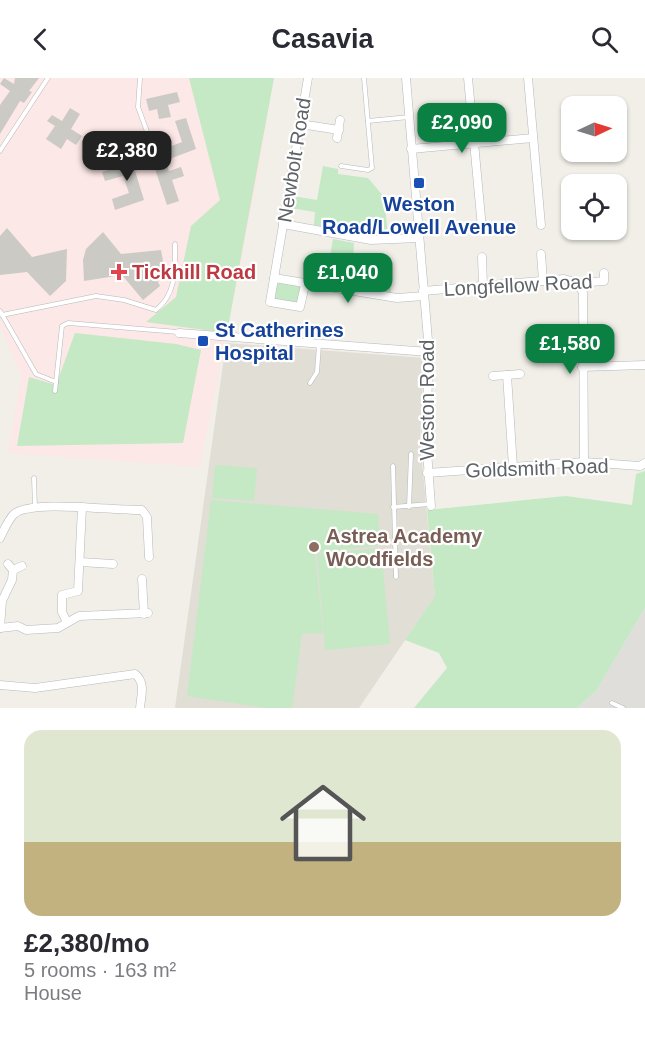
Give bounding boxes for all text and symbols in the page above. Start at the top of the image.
icon: back [24,23,57,56]
icon: search [588,23,621,56]
text: Casavia [271,24,374,54]
street label: Newbolt Road [273,96,315,224]
north arrow [561,96,627,162]
map controls [561,96,627,240]
pin: £2,090 [413,103,511,154]
text: £2,090 [431,111,493,133]
pin: £2,380 [78,131,176,182]
text: £2,380 [96,139,158,161]
button: locate [561,174,627,240]
marker: Weston Road/Lowell Avenue [412,176,426,190]
place label: Weston Road/Lowell Avenue [322,193,516,238]
pin: £1,040 [299,253,397,304]
place label: Tickhill Road [132,261,256,283]
text: £1,040 [317,261,379,283]
marker: Tickhill Road [110,263,128,281]
street label: Longfellow Road [443,270,593,300]
place label: St Catherines Hospital [215,319,344,364]
pin: £1,580 [521,324,619,375]
text: £1,580 [539,332,601,354]
marker: St Catherines Hospital [196,334,210,348]
street label: Weston Road [416,340,438,460]
street label: Goldsmith Road [465,455,609,481]
place label: Astrea Academy Woodfields [326,525,483,570]
marker: Astrea Academy Woodfields [307,540,321,554]
icon: home [269,769,377,877]
text: £2,380/mo [24,928,150,958]
text: 5 rooms · 163 m² [24,959,176,981]
text: House [24,982,82,1004]

